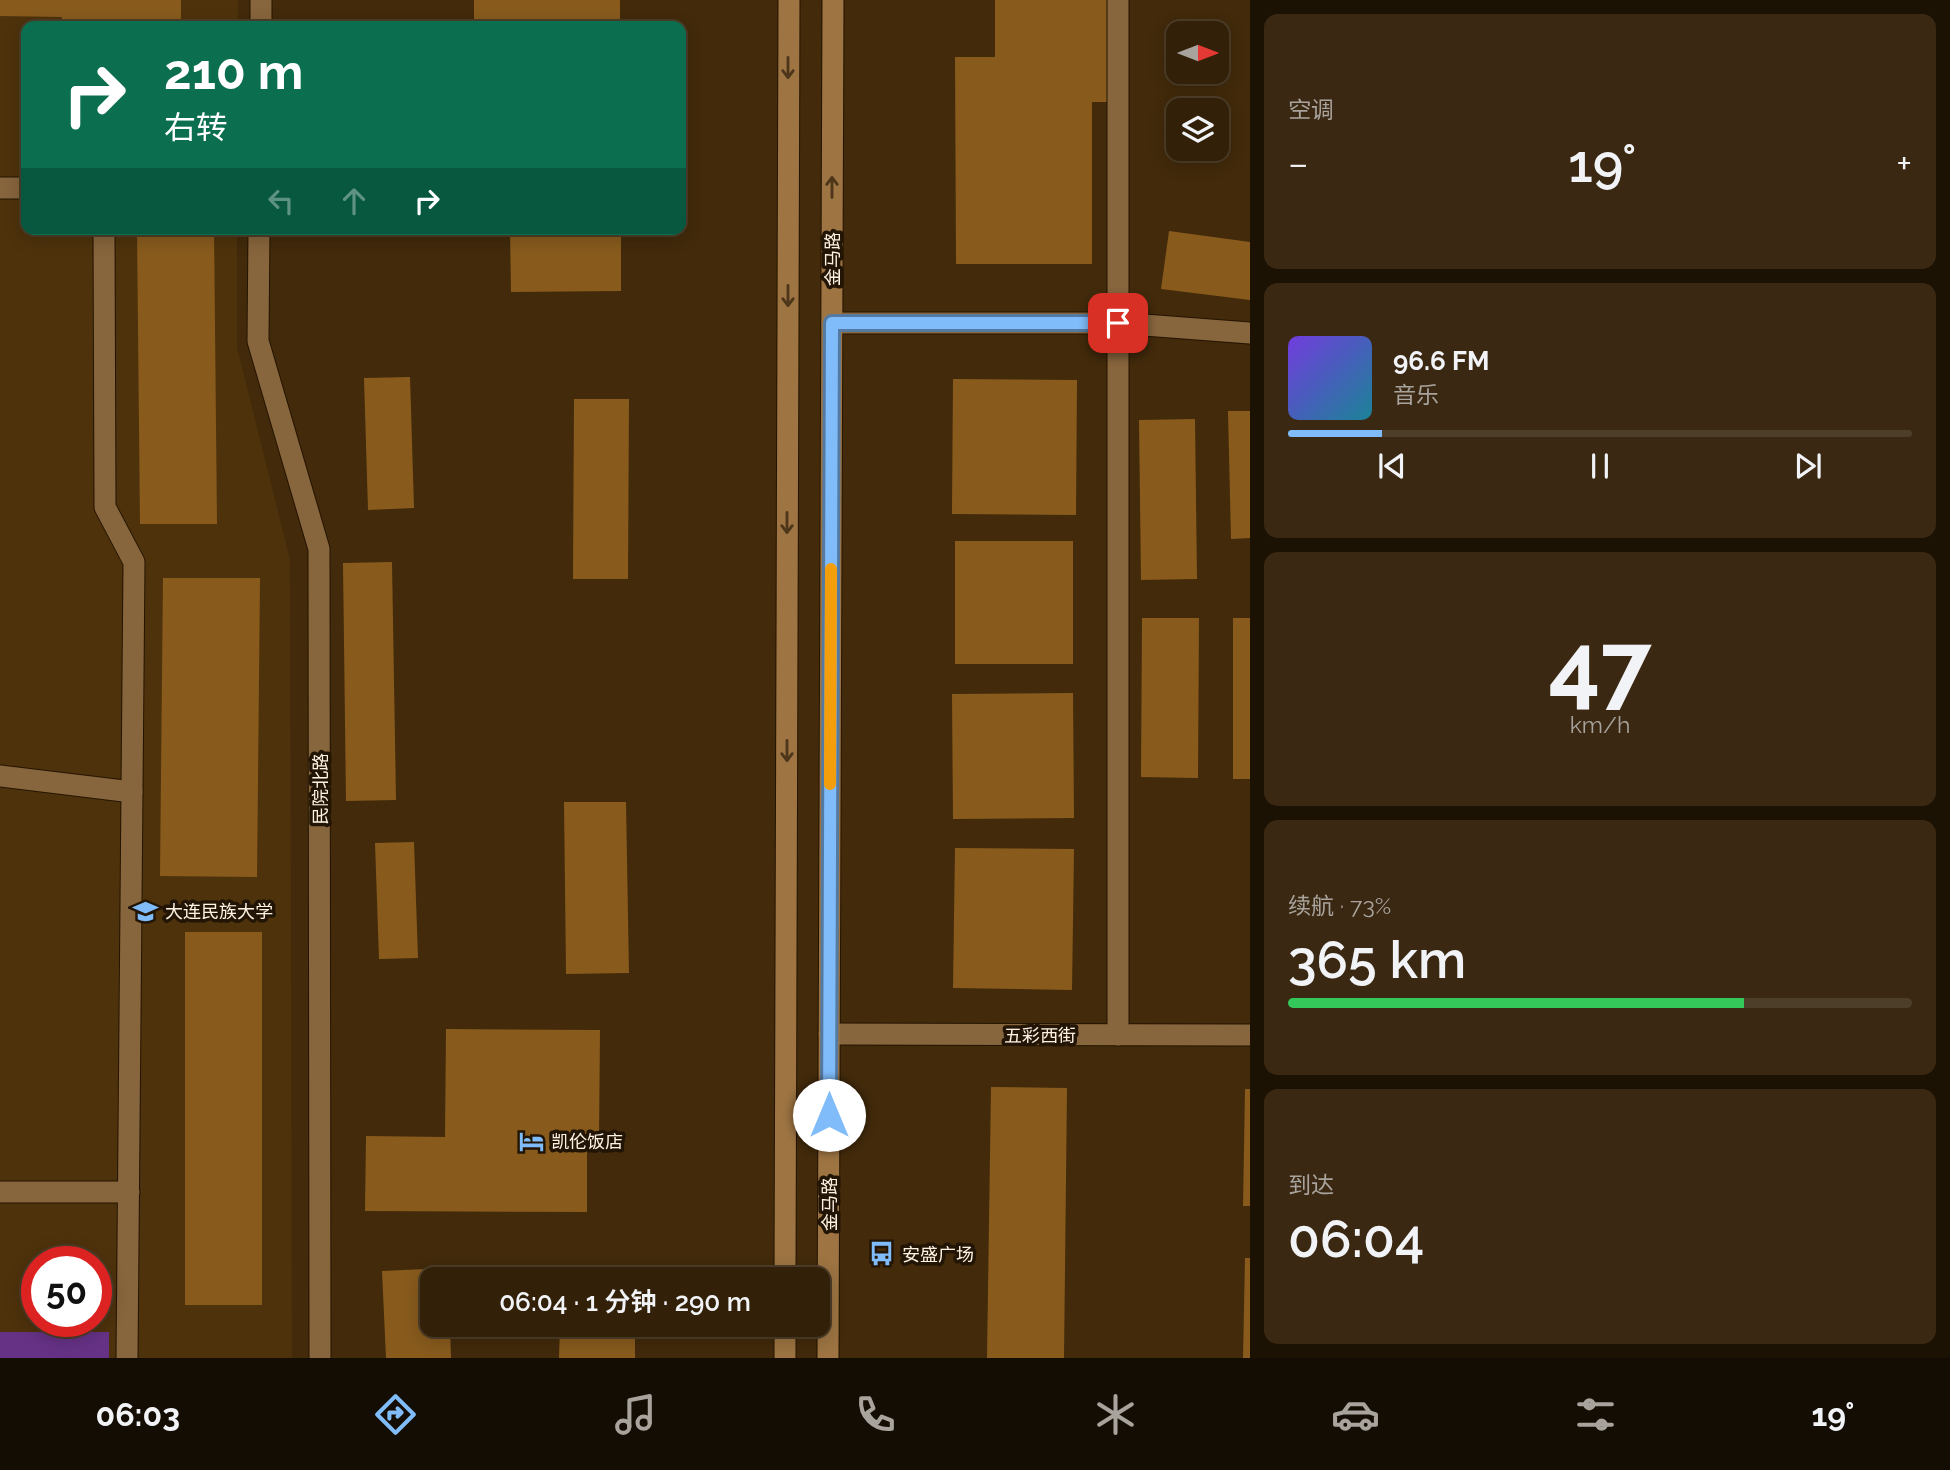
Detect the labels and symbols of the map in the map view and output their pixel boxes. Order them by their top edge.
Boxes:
north arrow [1166,21,1228,84]
one-way arrow [781,56,795,79]
one-way arrow [825,176,839,199]
street label: 金马路 [822,232,843,286]
one-way arrow [781,284,795,307]
pin [1088,293,1148,353]
one-way arrow [780,511,794,534]
one-way arrow [780,739,794,762]
street label: 民院北路 [310,753,331,825]
school or university icon: 大连民族大学 [131,897,159,925]
place label: 大连民族大学 [165,901,273,922]
street label: 五彩西街 [1004,1025,1076,1046]
position arrow [792,1078,866,1152]
hotel icon: 凯伦饭店 [517,1127,545,1155]
place label: 凯伦饭店 [551,1131,623,1152]
street label: 金马路 [819,1177,840,1231]
bus stop icon: 安盛广场 [868,1240,896,1268]
place label: 安盛广场 [902,1244,974,1265]
speed limit sign: 50 [21,1246,112,1337]

